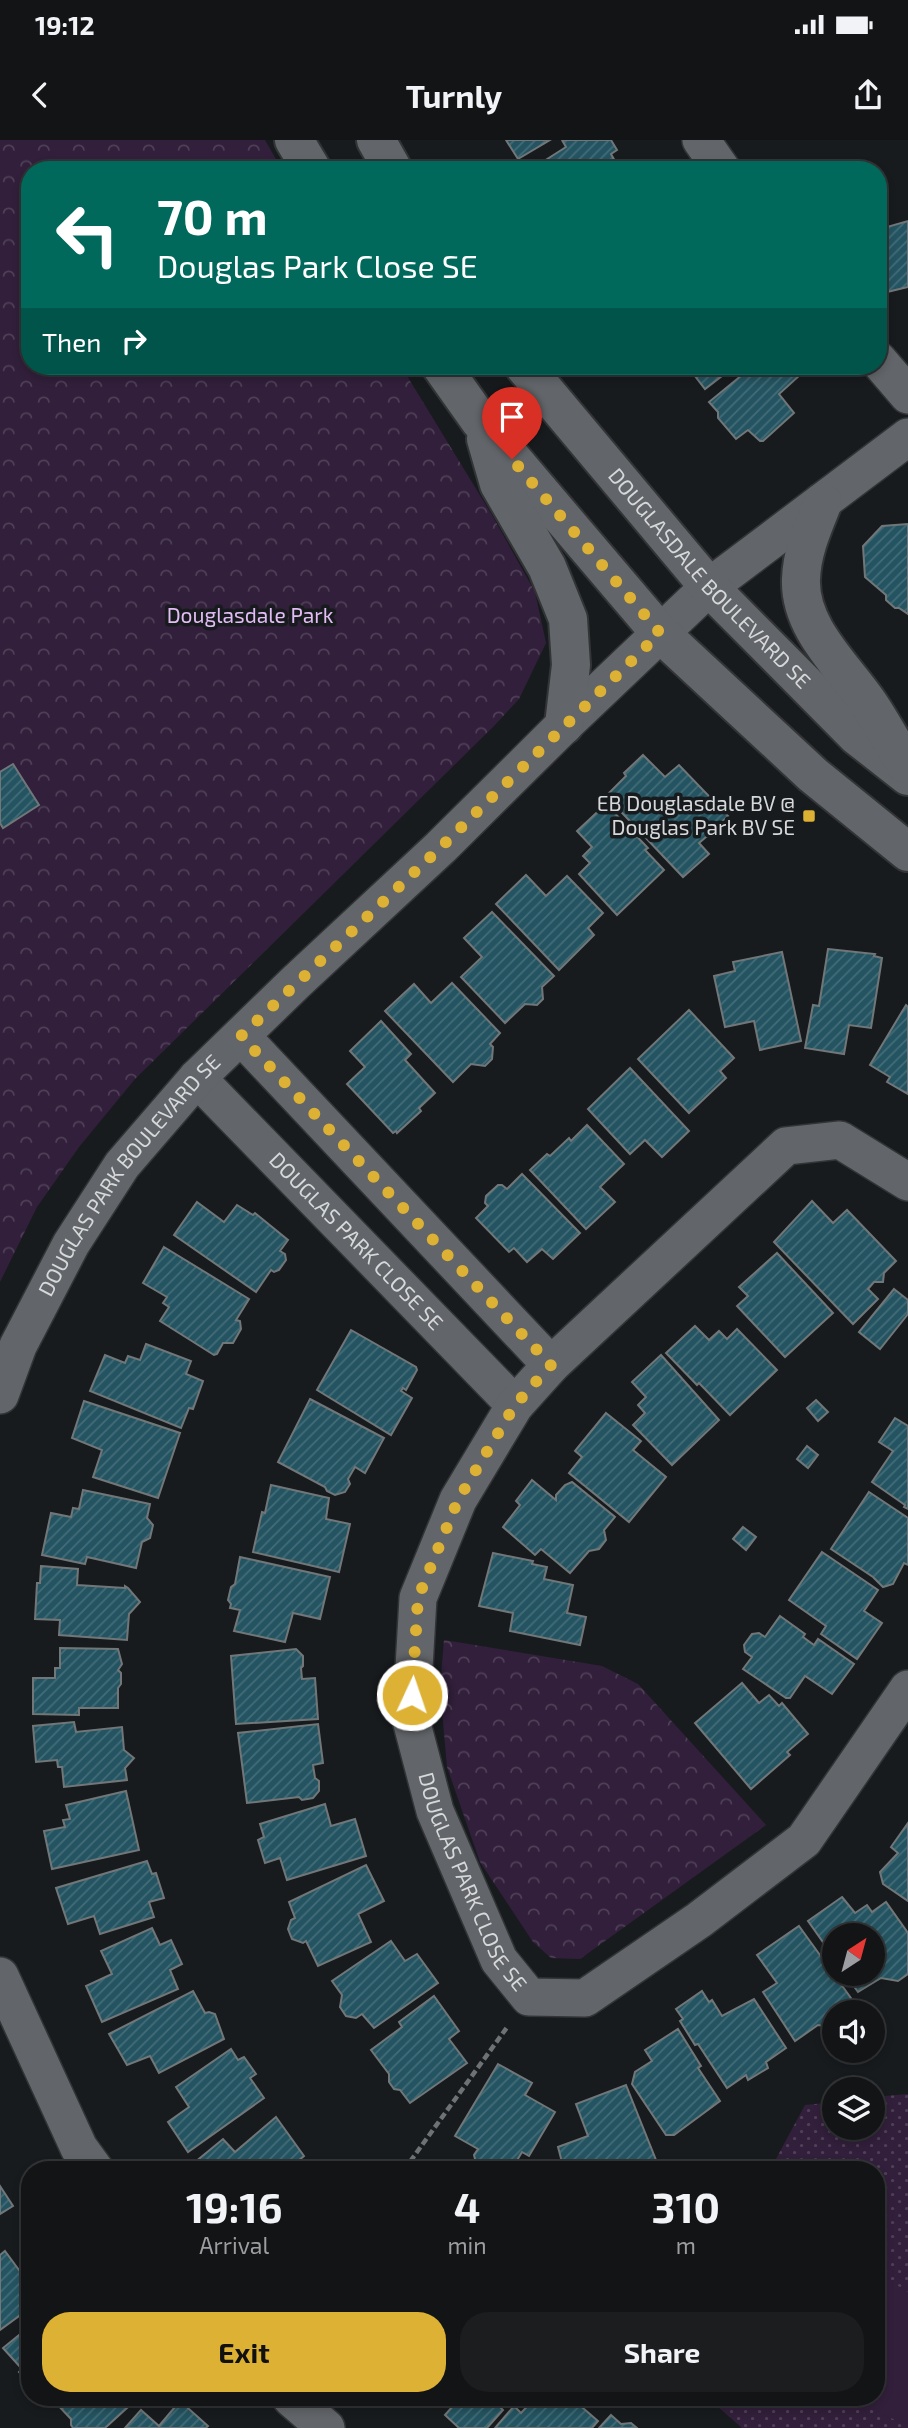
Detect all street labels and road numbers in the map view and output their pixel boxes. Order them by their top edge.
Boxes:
street label: DOUGLASDALE BOULEVARD SE [604,462,816,693]
street label: DOUGLAS PARK BOULEVARD SE [32,1048,225,1300]
street label: DOUGLAS PARK CLOSE SE [265,1146,449,1335]
street label: DOUGLAS PARK CLOSE SE [414,1769,533,1995]

